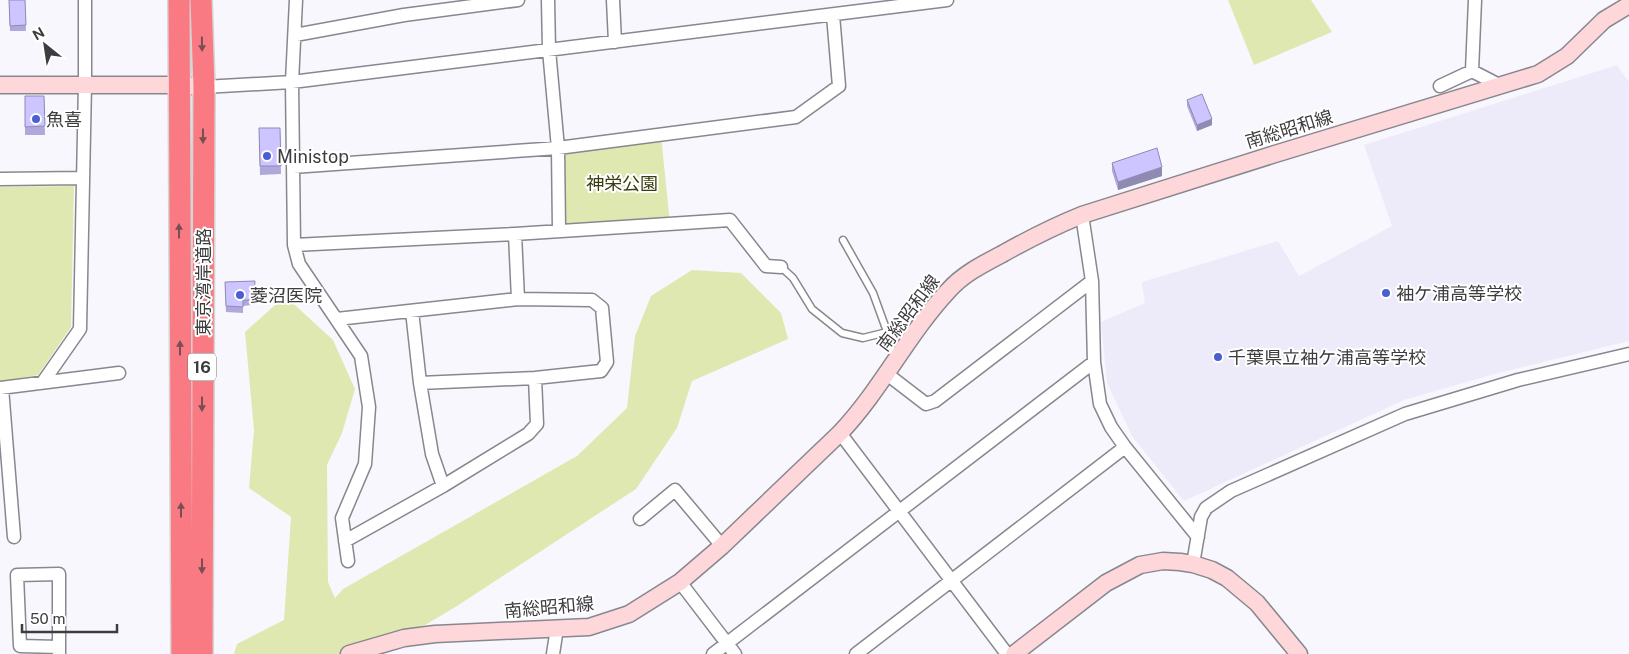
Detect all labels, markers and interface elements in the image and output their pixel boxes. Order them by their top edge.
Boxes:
north arrow [20,20,70,70]
text: N [30,24,47,43]
one-way arrow [199,36,207,52]
street label: 南総昭和線 [1243,106,1335,152]
place label: 魚喜 [46,109,82,130]
marker: 魚喜 [30,113,42,125]
one-way arrow [199,128,207,144]
place label: Ministop [277,146,349,167]
marker: Ministop [261,150,273,162]
park label: 神栄公園 [586,173,658,194]
one-way arrow [175,223,183,239]
street label: 東京湾岸道路 [193,228,214,336]
street label: 南総昭和線 [873,271,943,355]
place label: 袖ケ浦高等学校 [1396,283,1522,304]
place label: 菱沼医院 [250,285,322,306]
marker: 袖ケ浦高等学校 [1380,287,1392,299]
marker: 菱沼医院 [234,289,246,301]
one-way arrow [176,340,184,356]
place label: 千葉県立袖ケ浦高等学校 [1228,347,1426,368]
marker: 千葉県立袖ケ浦高等学校 [1212,351,1224,363]
road number: 16 [188,354,216,381]
one-way arrow [198,396,206,412]
one-way arrow [177,502,185,518]
one-way arrow [198,558,206,574]
street label: 南総昭和線 [503,593,595,621]
scale bar [22,602,118,634]
text: 50 m [30,610,65,627]

